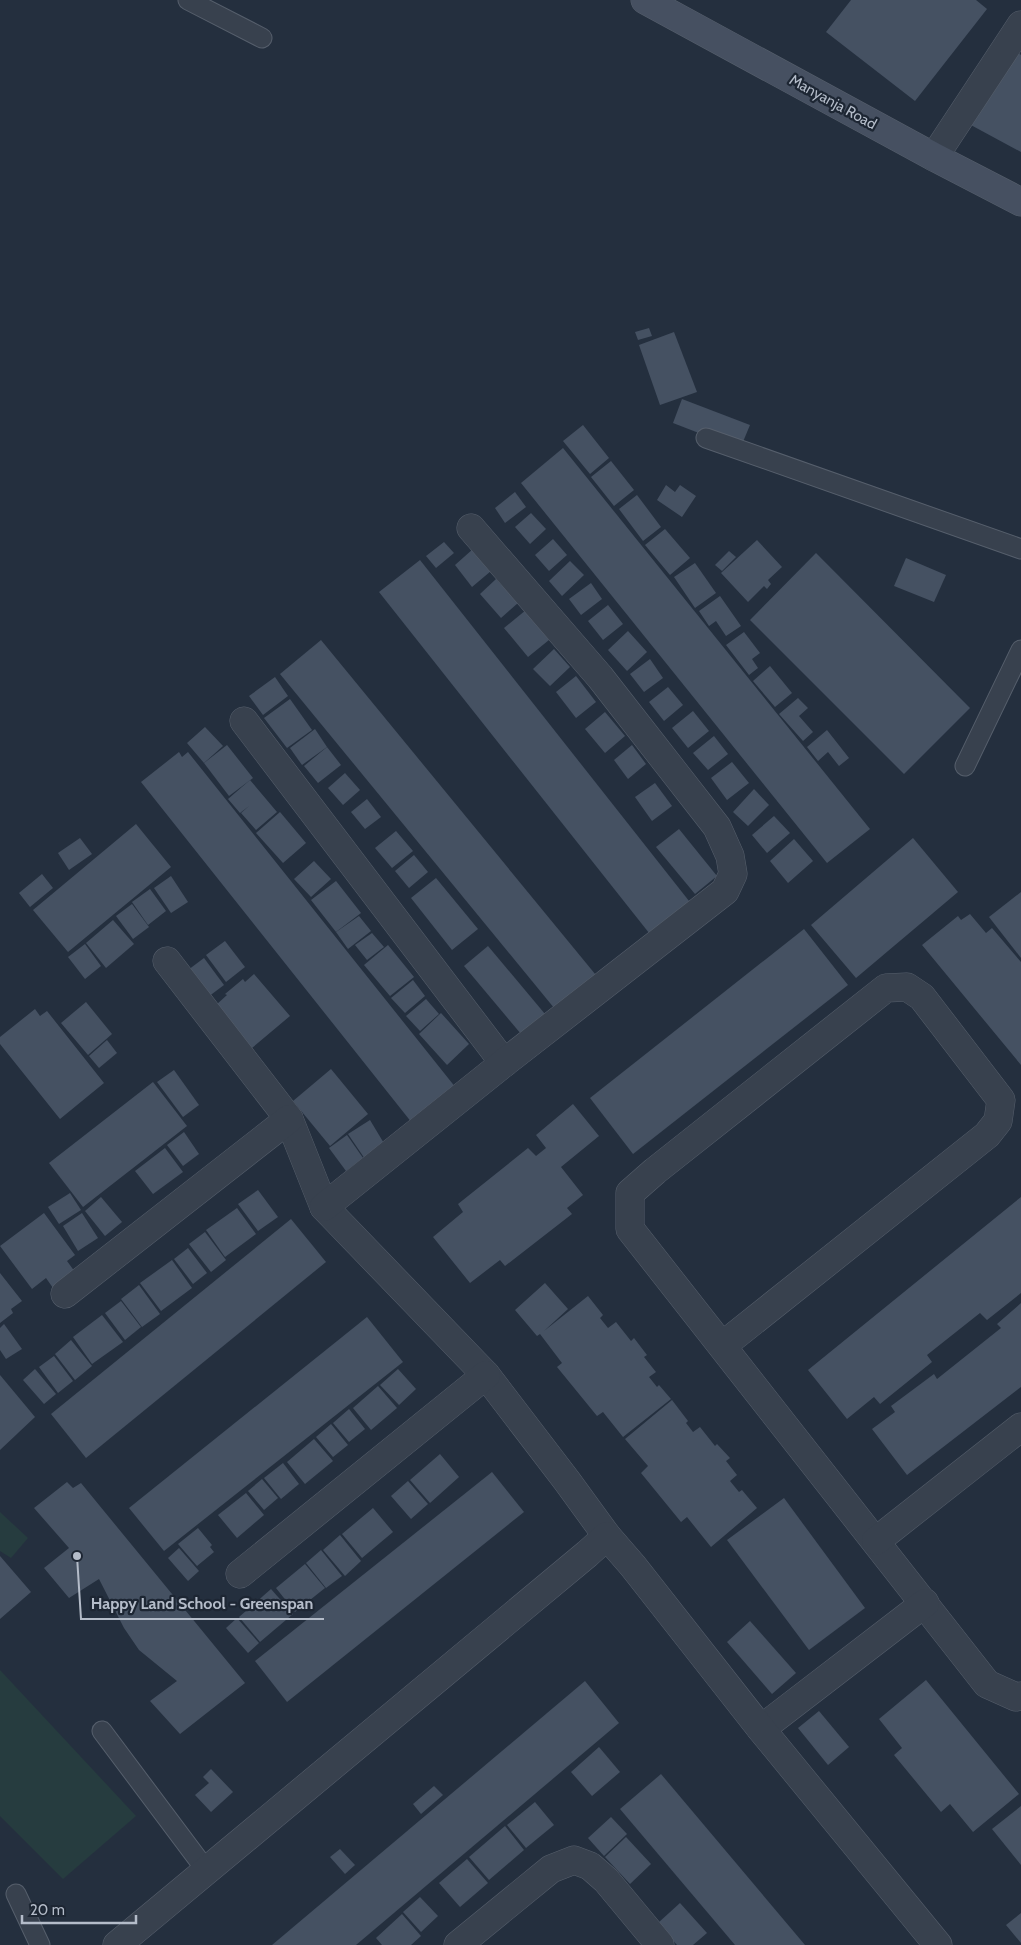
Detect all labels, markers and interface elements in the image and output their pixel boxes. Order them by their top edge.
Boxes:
street label: Manyanja Road [786,71,880,133]
callout: Happy Land School - Greenspan [81,1588,324,1619]
text: Happy Land School - Greenspan [91,1594,313,1613]
scale bar [22,1892,136,1924]
text: 20 m [30,1901,65,1919]

